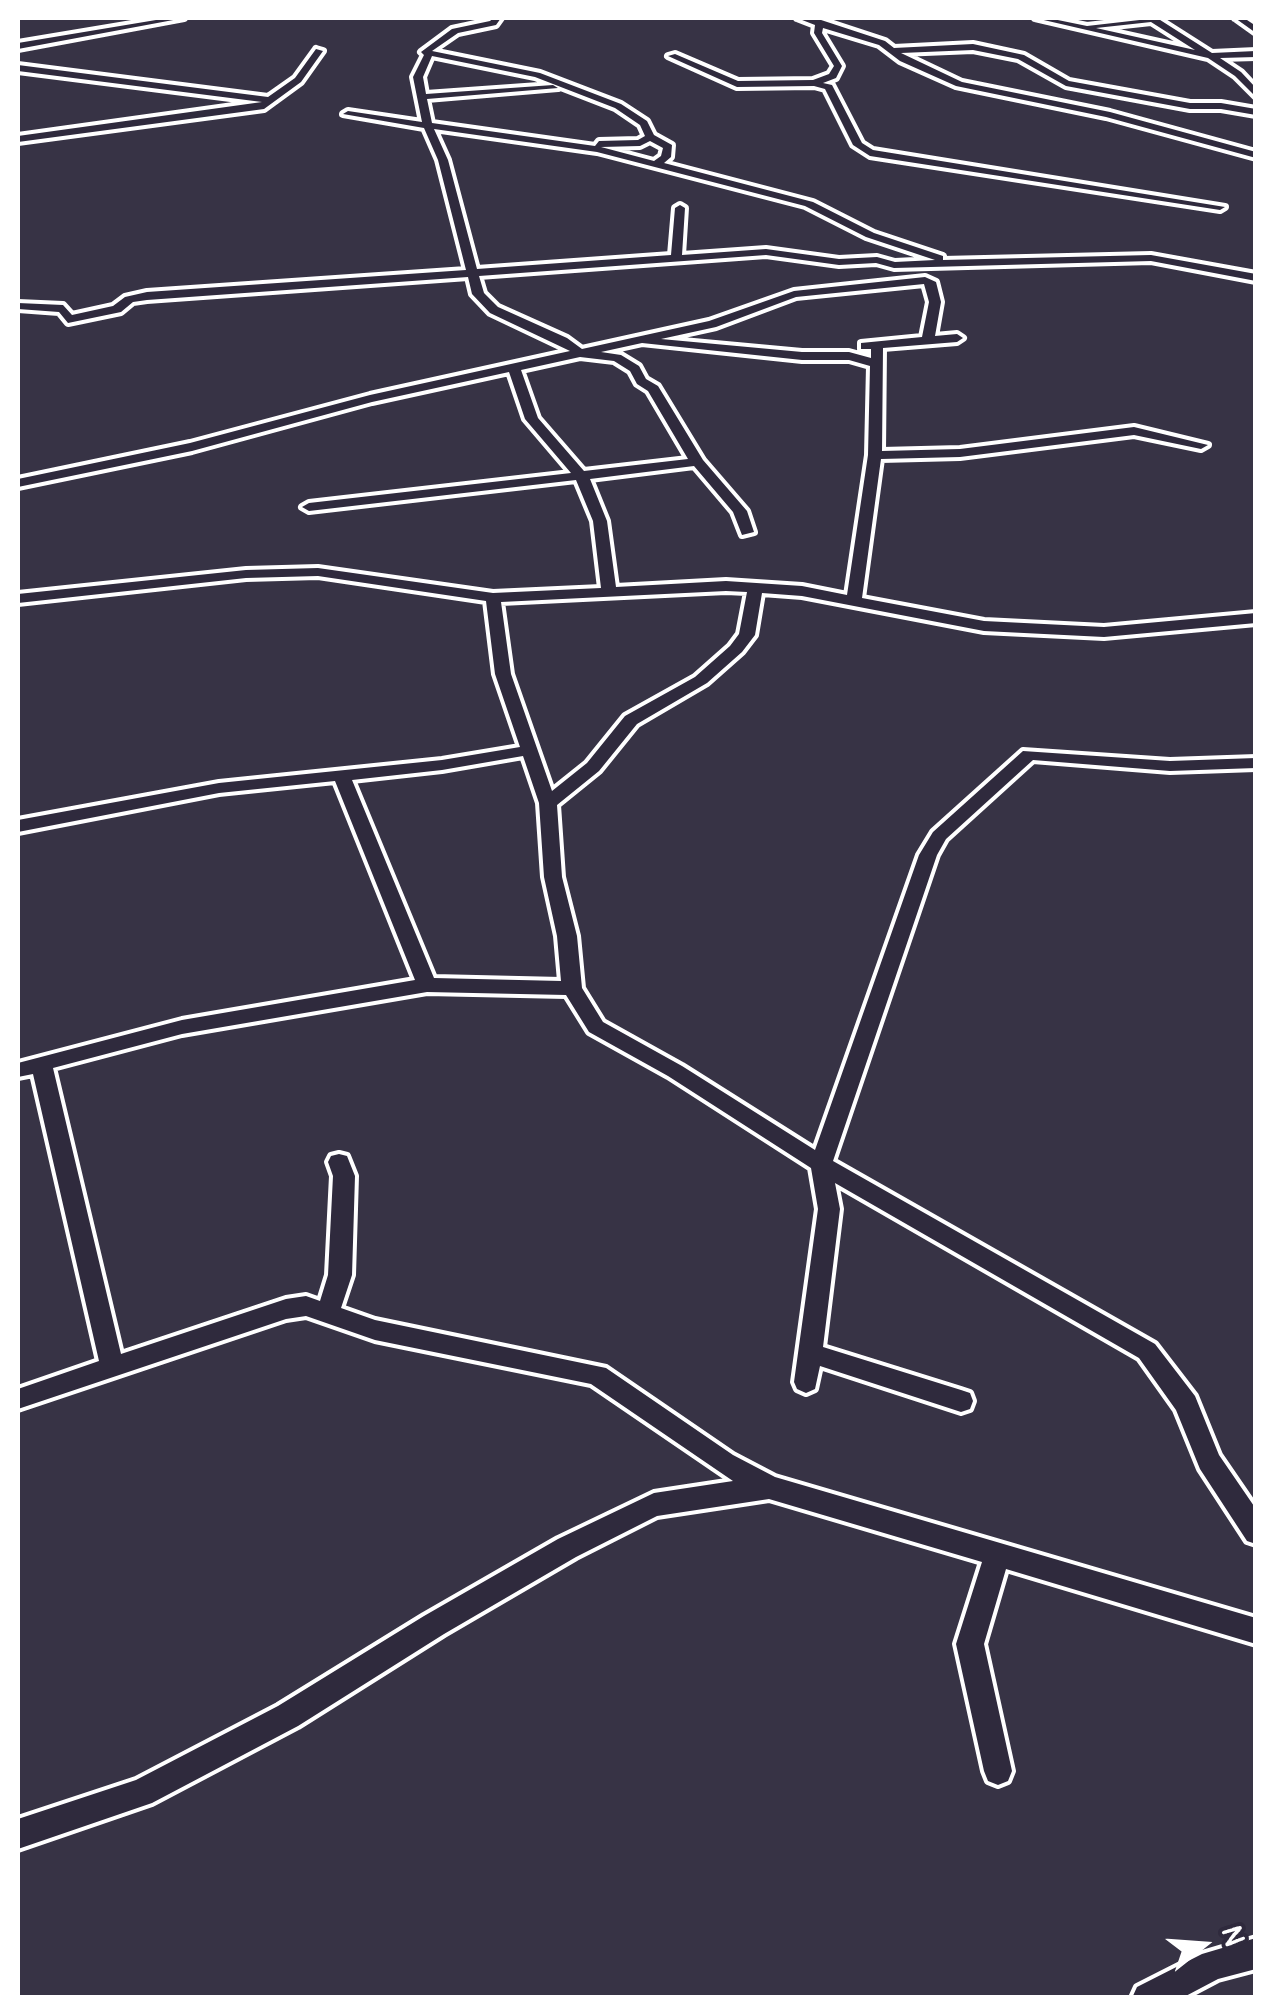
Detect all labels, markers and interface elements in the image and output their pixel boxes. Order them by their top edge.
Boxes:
north arrow [1153,1895,1253,1995]
text: N [1213,1922,1252,1950]

